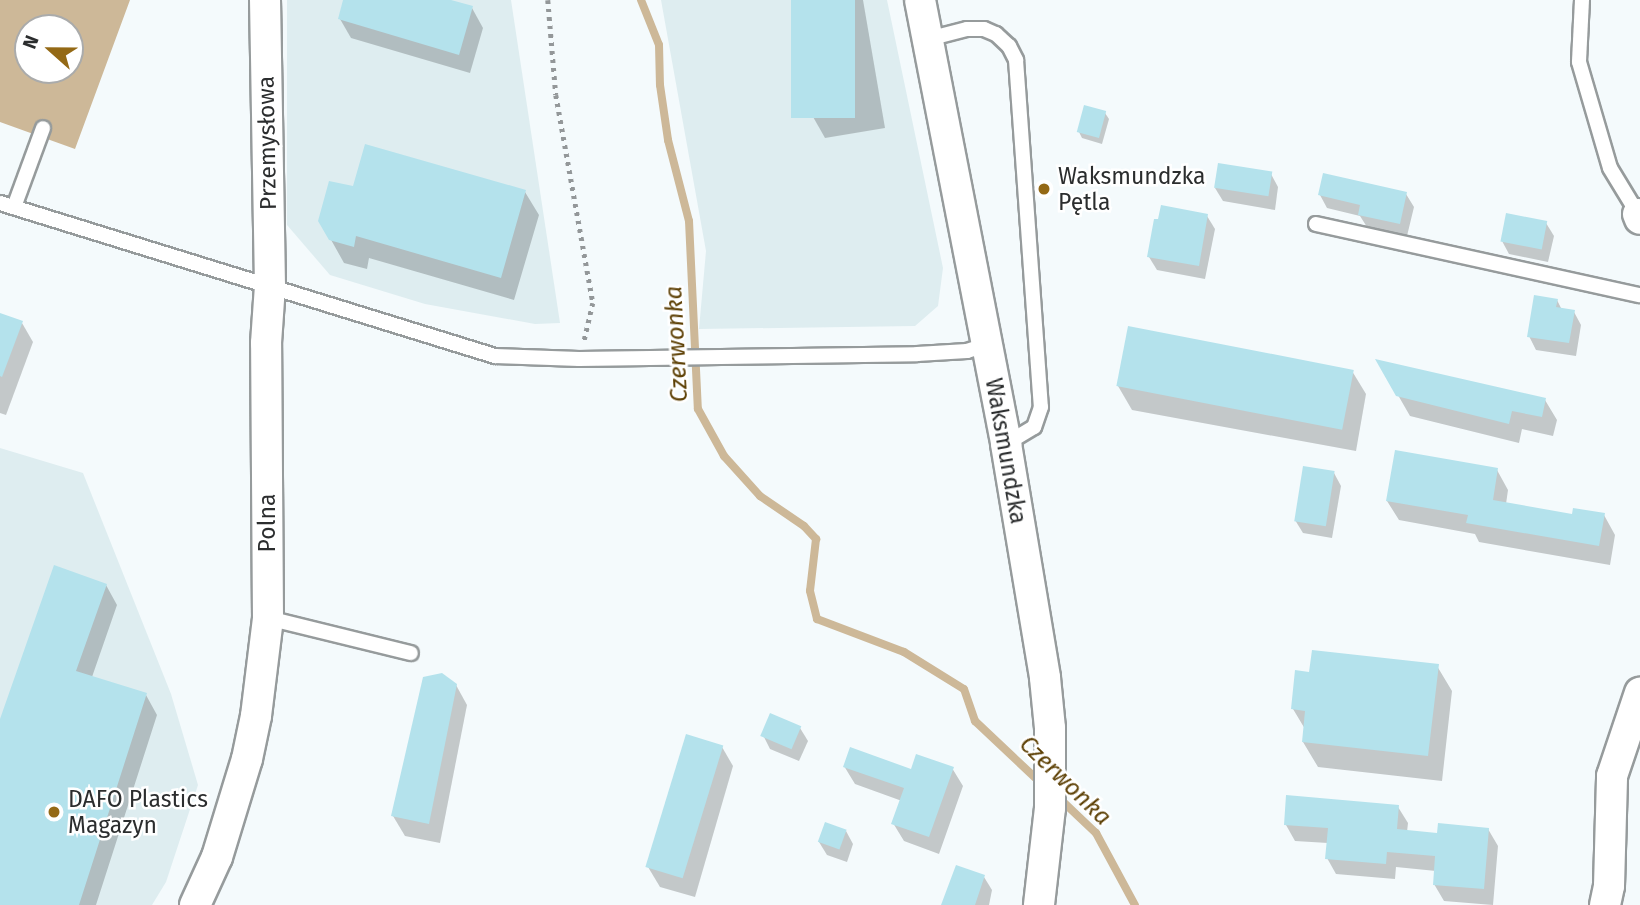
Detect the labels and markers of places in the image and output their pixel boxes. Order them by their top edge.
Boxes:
place label: Waksmundzka Pętla [1058,162,1206,216]
marker: Waksmundzka Pętla [1036,181,1052,197]
place label: DAFO Plastics Magazyn [68,785,208,839]
marker: DAFO Plastics Magazyn [46,804,62,820]

